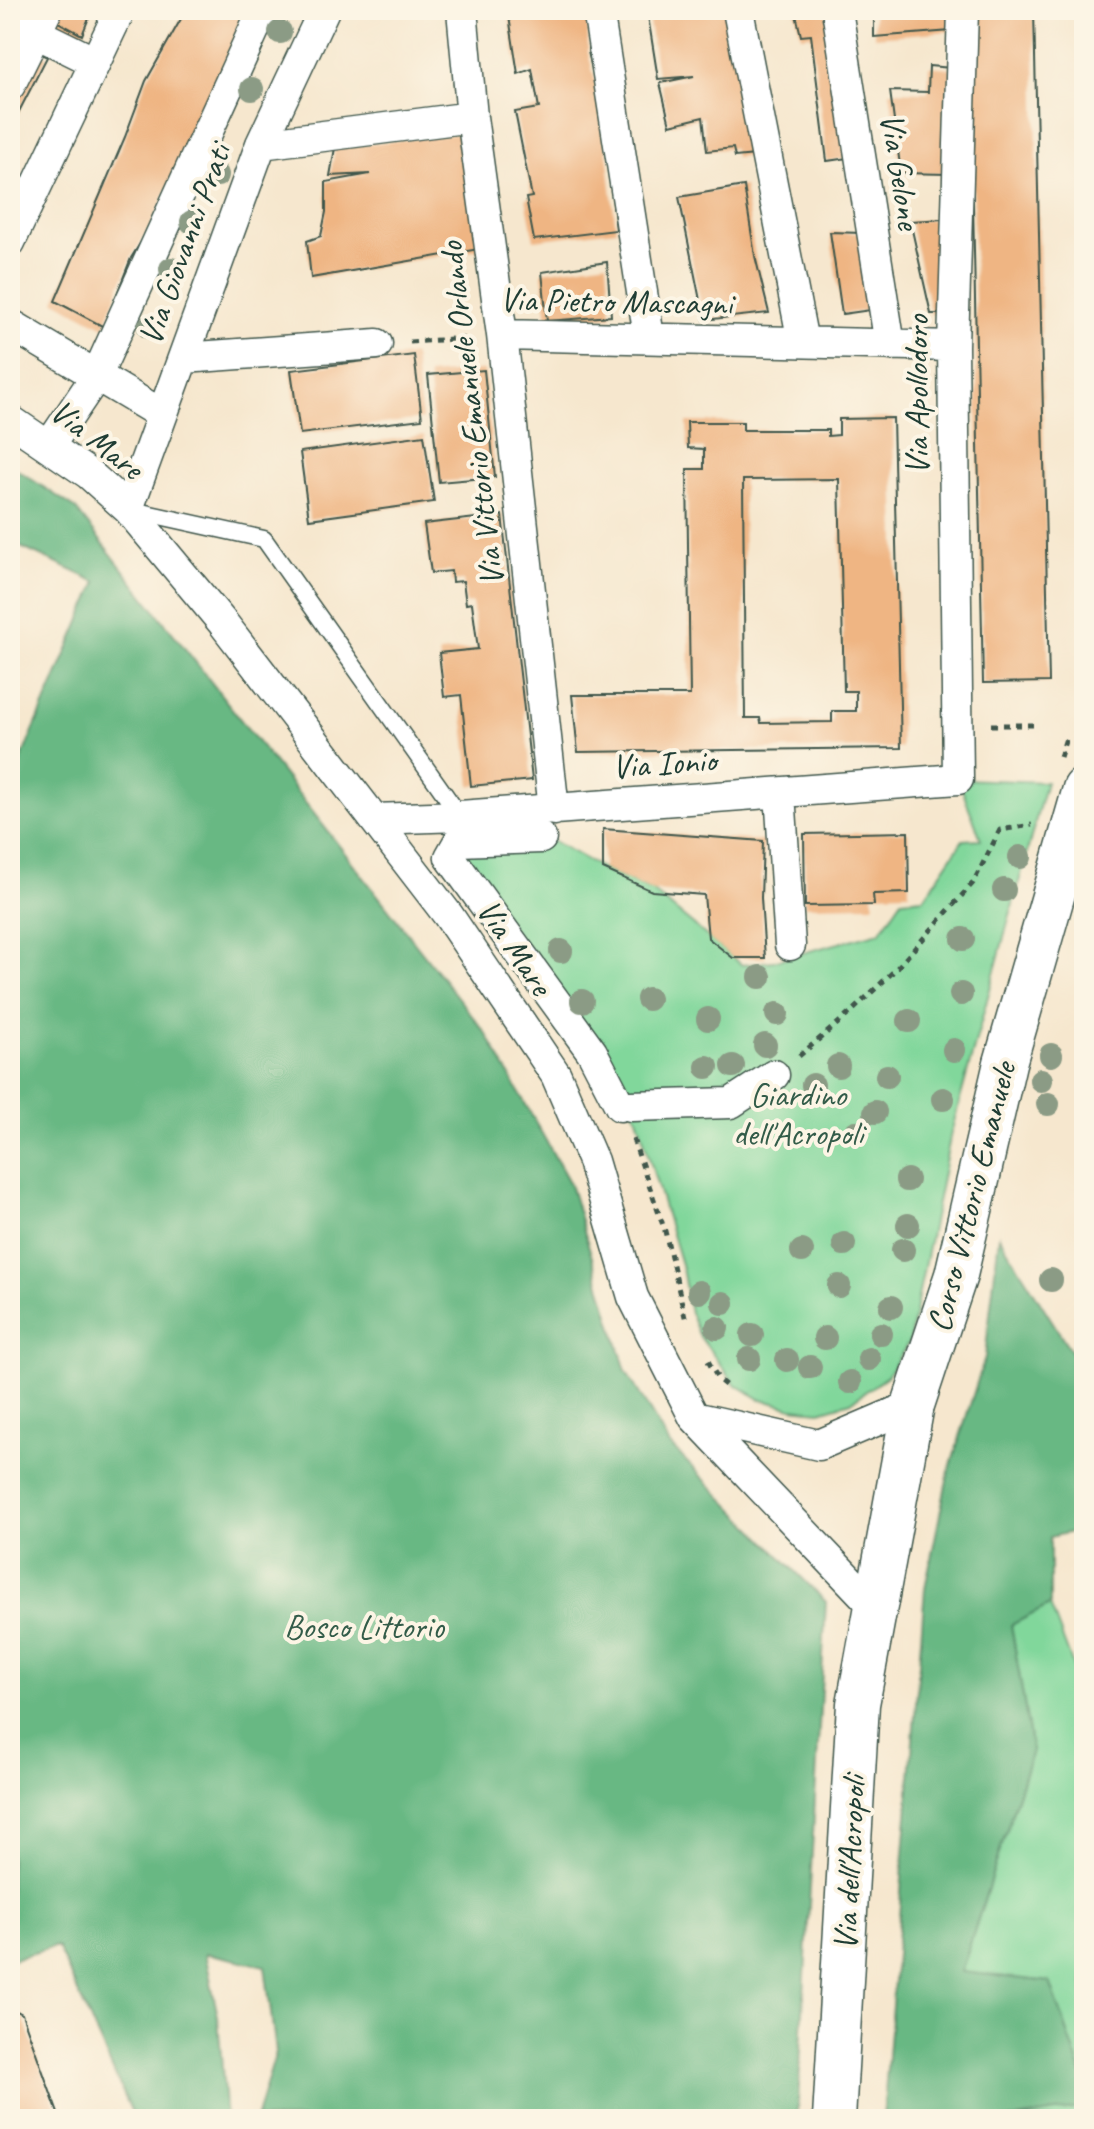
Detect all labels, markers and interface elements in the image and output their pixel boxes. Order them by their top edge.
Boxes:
street label: Via Gelone [871,110,932,234]
street label: Via Giovanni Prati [128,134,241,350]
street label: Via Vittorio Emanuele Orlando [428,238,513,588]
street label: Via Pietro Mascagni [499,277,736,325]
street label: Via Apollodoro [895,313,938,475]
street label: Via Mare [42,389,155,491]
street label: Via Ionio [611,738,721,788]
street label: Via Mare [467,891,564,1006]
street label: Corso Vittorio Emanuele [917,1055,1026,1336]
park label: Giardino dell'Acropoli [733,1073,868,1155]
park label: Bosco Littorio [284,1605,446,1648]
street label: Via dell'Acropoli [823,1770,875,1952]

